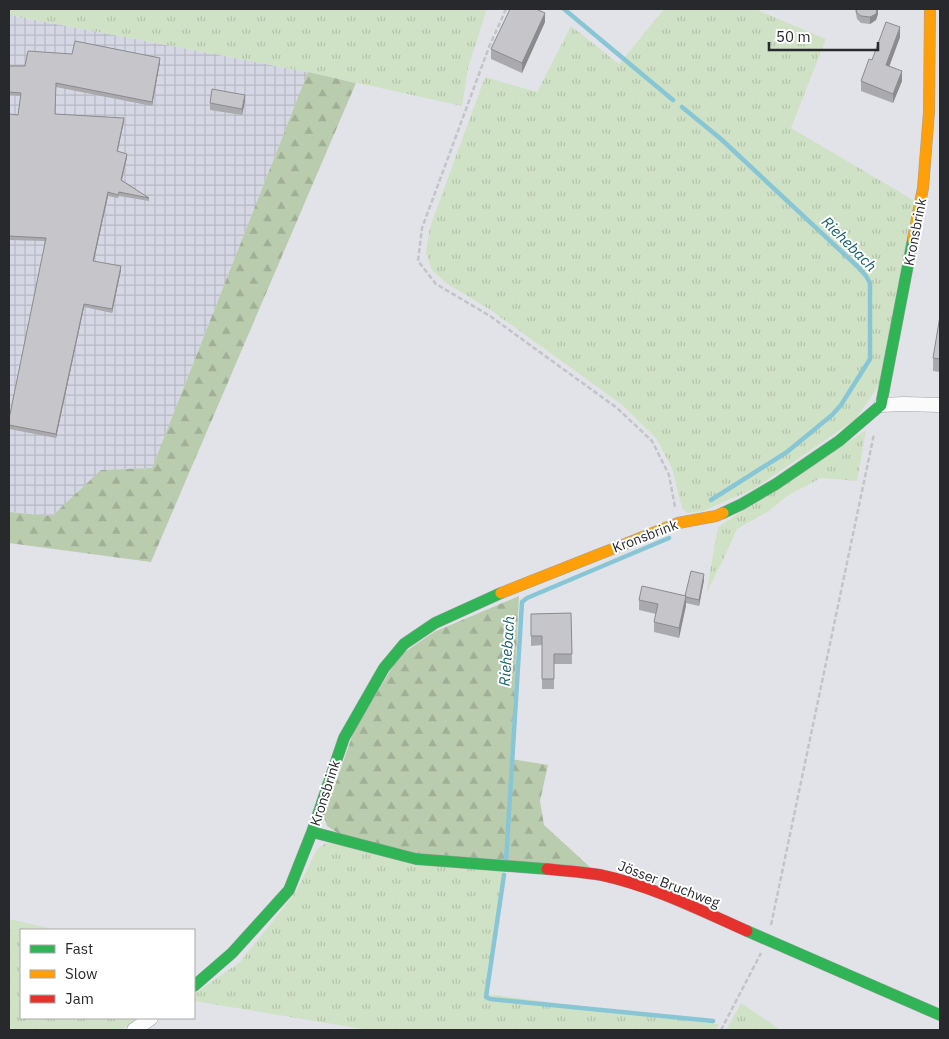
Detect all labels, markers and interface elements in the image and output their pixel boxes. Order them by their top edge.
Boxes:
scale bar [769,20,878,52]
text: 50 m [776,27,811,46]
street label: Kronsbrink [900,196,930,267]
water label: Riehebach [818,212,881,275]
street label: Kronsbrink [610,515,681,557]
water label: Riehebach [495,615,518,687]
street label: Kronsbrink [306,757,344,828]
street label: Jösser Bruchweg [616,856,723,912]
legend [20,929,195,1019]
text: Fast [65,939,93,958]
text: Slow [65,964,98,983]
text: Jam [65,989,94,1008]

